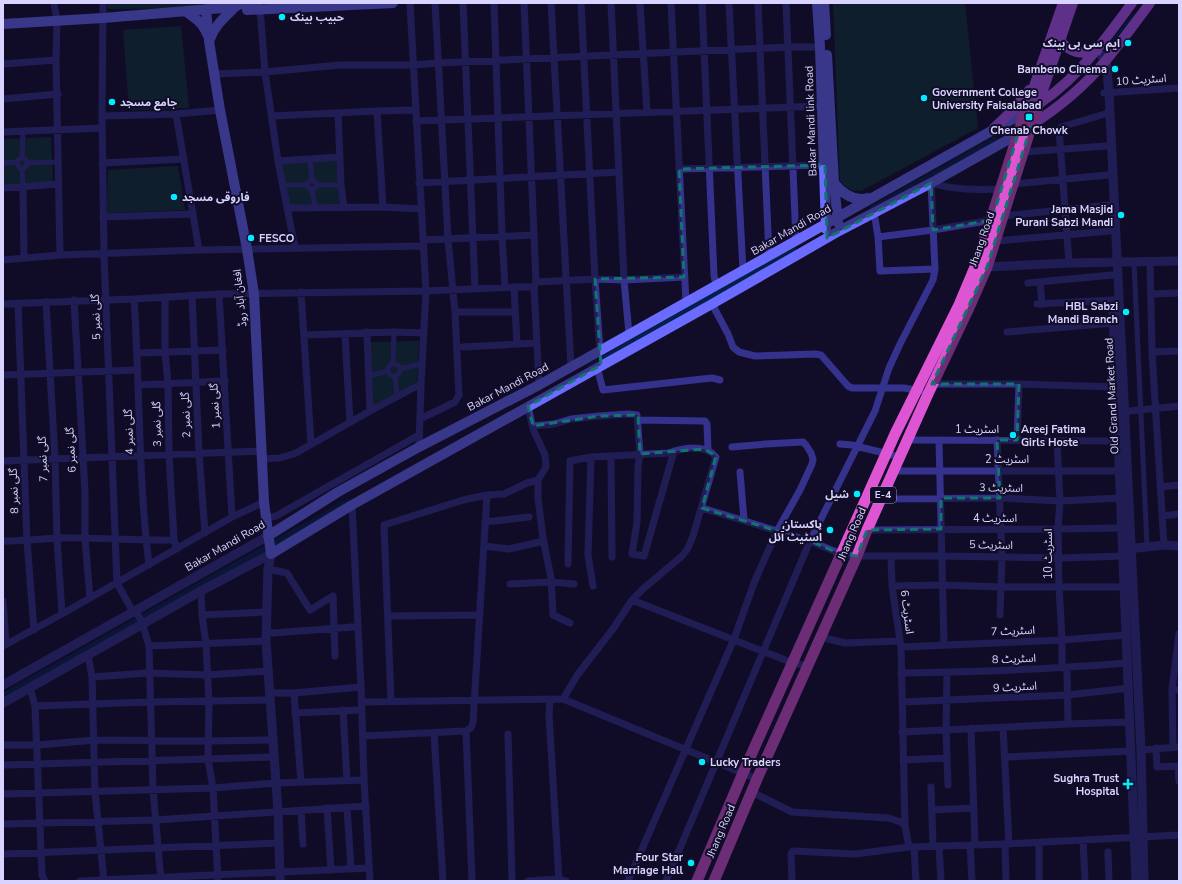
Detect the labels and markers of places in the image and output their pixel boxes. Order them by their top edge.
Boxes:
place label: حبیب بینک [290,10,344,25]
marker: حبیب بینک [277,12,287,22]
place label: ایم سی بی بینک [1043,36,1120,52]
marker: ایم سی بی بینک [1123,38,1133,48]
place label: Bambeno Cinema [1017,62,1107,77]
marker: Bambeno Cinema [1110,64,1120,74]
place label: Government College University Faisalabad [932,85,1041,113]
marker: Government College University Faisalabad [919,93,929,103]
place label: جامع مسجد [120,95,177,111]
marker: جامع مسجد [107,97,117,107]
marker: Chenab Chowk [1024,112,1034,122]
place label: Chenab Chowk [990,123,1069,138]
place label: فاروقی مسجد [182,190,250,205]
marker: فاروقی مسجد [169,192,179,202]
place label: Jama Masjid Purani Sabzi Mandi [1015,202,1113,230]
marker: Jama Masjid Purani Sabzi Mandi [1116,210,1126,220]
place label: FESCO [259,231,295,246]
marker: FESCO [246,233,256,243]
place label: HBL Sabzi Mandi Branch [1048,299,1118,327]
marker: HBL Sabzi Mandi Branch [1121,307,1131,317]
place label: Areej Fatima Girls Hoste [1021,422,1086,450]
marker: Areej Fatima Girls Hoste [1008,430,1018,440]
place label: شیل [825,487,849,502]
marker: شیل [852,489,862,499]
place label: پاکستان اسٹیٹ آئل [769,517,822,545]
marker: پاکستان اسٹیٹ آئل [825,525,835,535]
place label: Lucky Traders [710,755,781,770]
marker: Lucky Traders [697,757,707,767]
place label: Sughra Trust Hospital [1053,771,1120,799]
marker: Sughra Trust Hospital [1122,778,1134,790]
place label: Four Star Marriage Hall [613,850,684,878]
marker: Four Star Marriage Hall [686,858,696,868]

